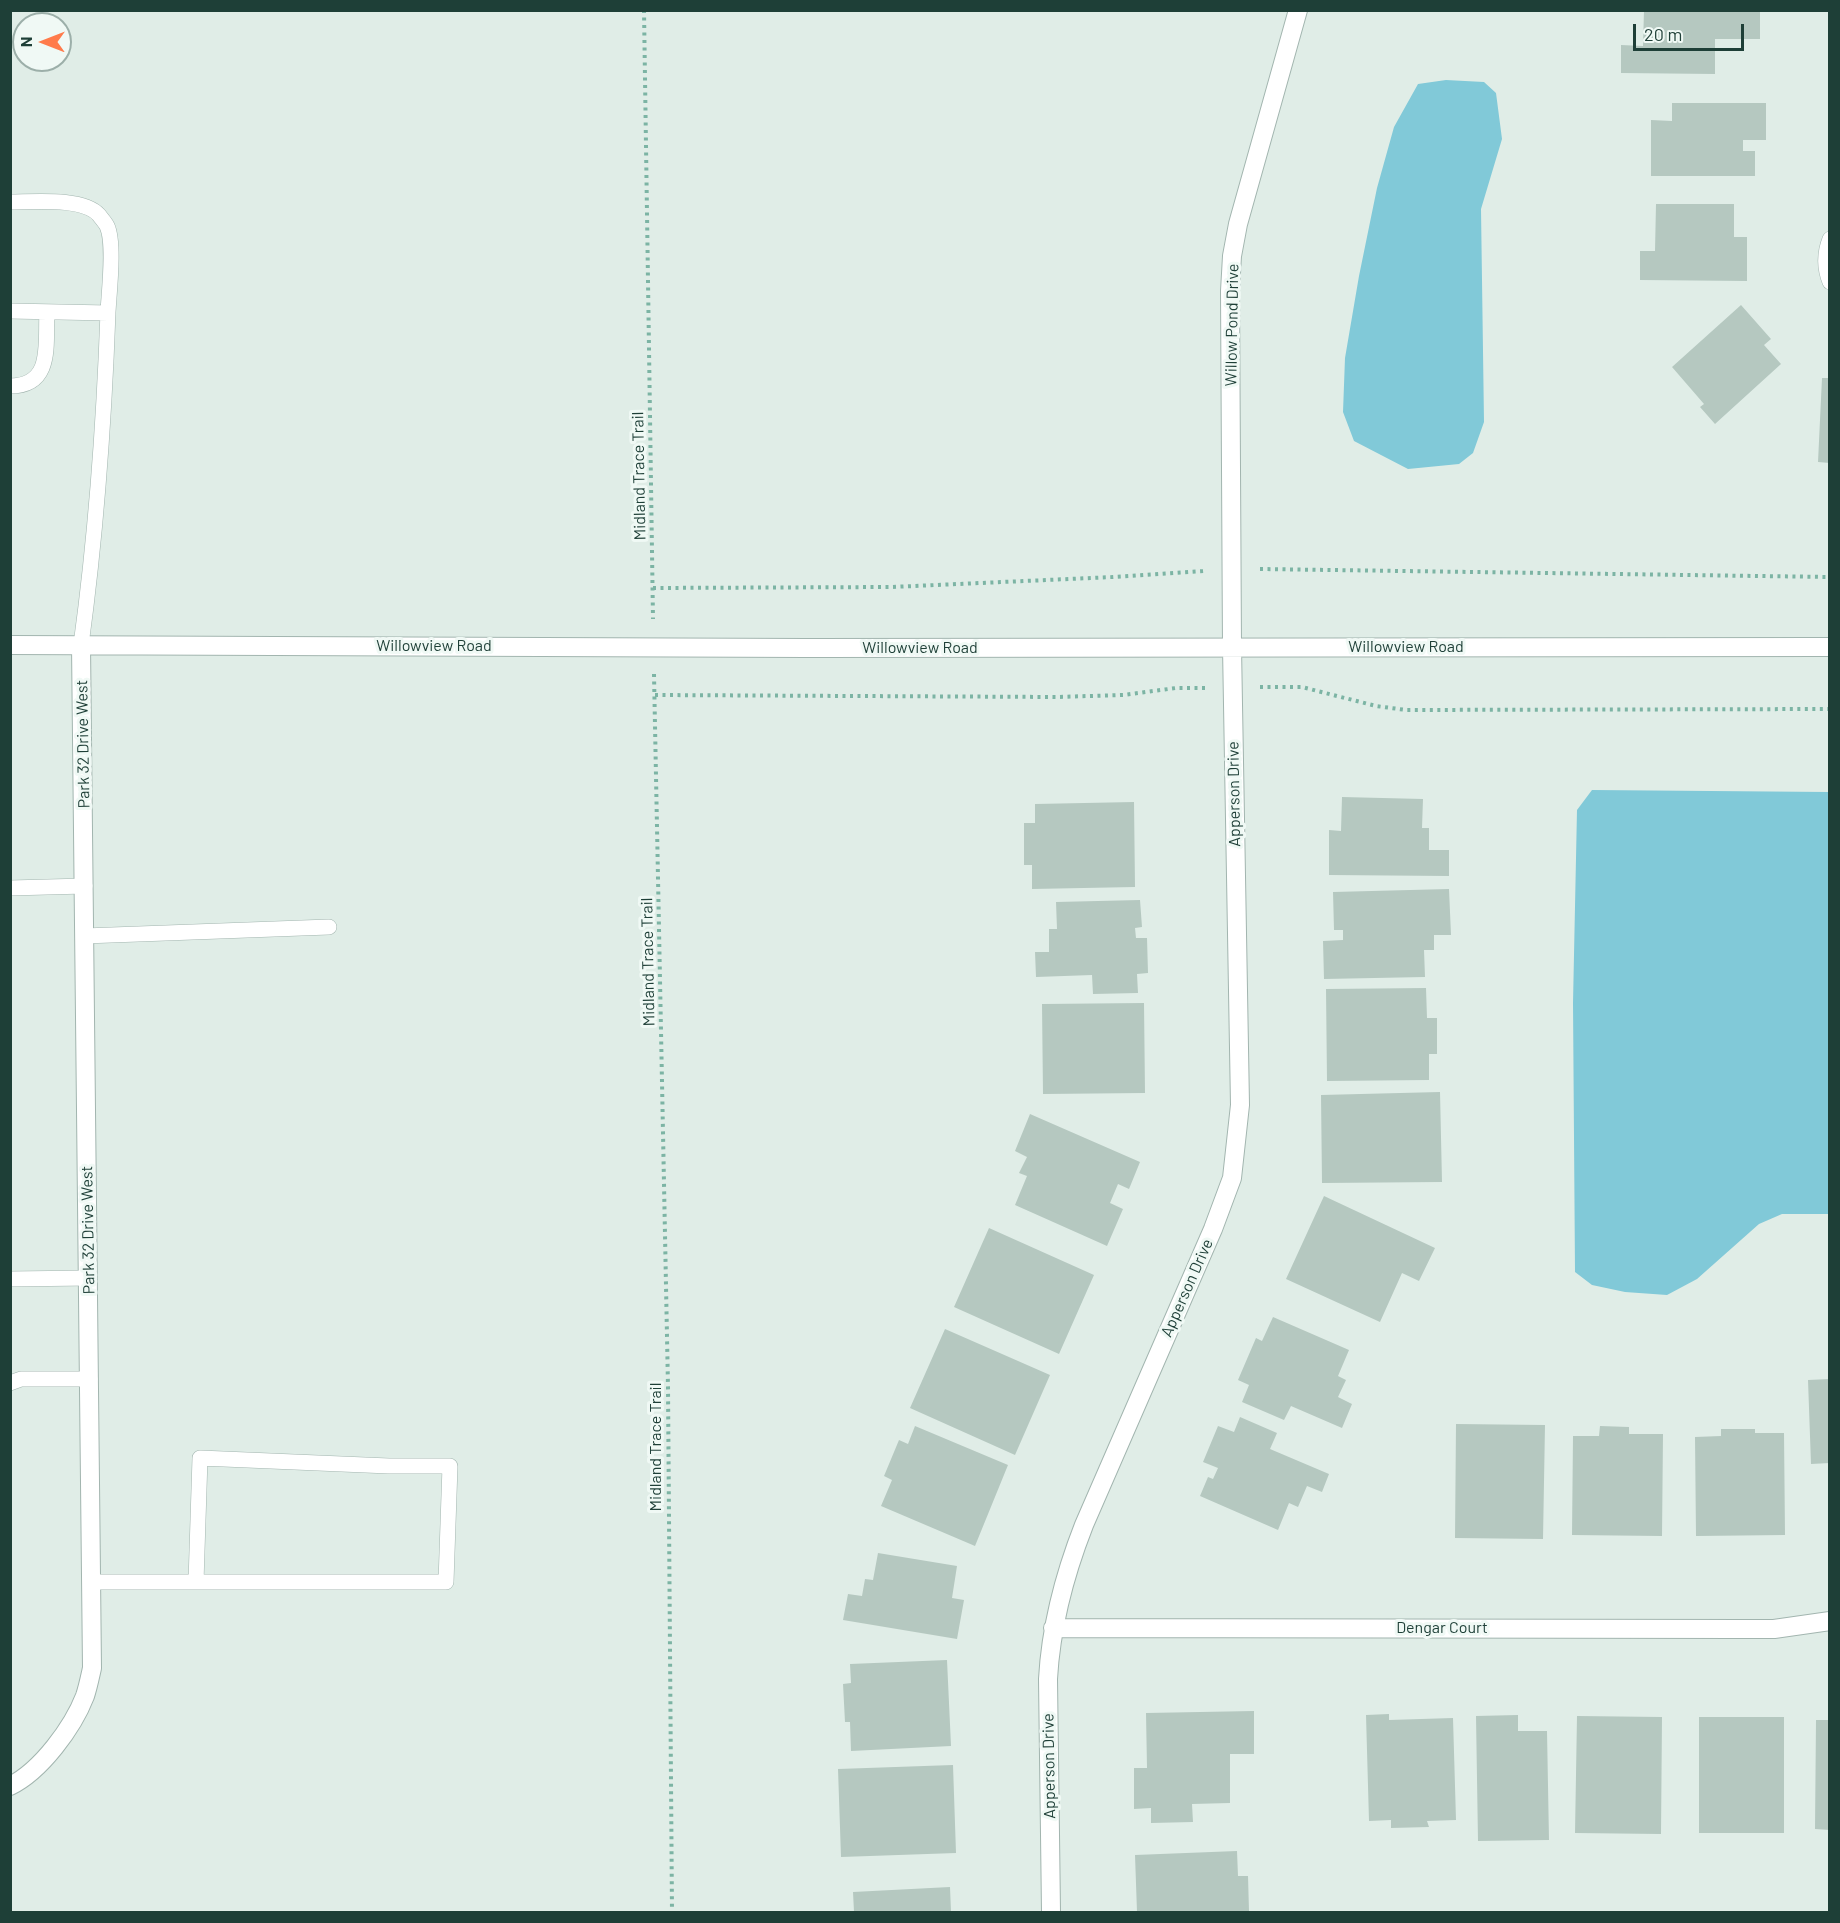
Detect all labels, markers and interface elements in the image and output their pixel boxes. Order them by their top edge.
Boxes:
north arrow [12,12,72,72]
scale bar [1636,12,1747,50]
text: 20 m [1644,23,1682,45]
text: N [16,37,35,47]
street label: Willow Pond Drive [1221,264,1243,386]
street label: Midland Trace Trail [628,411,650,541]
street label: Willowview Road [376,636,492,656]
street label: Willowview Road [1348,637,1464,657]
street label: Willowview Road [862,638,978,658]
street label: Park 32 Drive West [72,680,94,808]
street label: Apperson Drive [1223,741,1245,847]
street label: Midland Trace Trail [637,897,659,1027]
street label: Park 32 Drive West [77,1166,99,1294]
street label: Apperson Drive [1157,1236,1217,1340]
street label: Midland Trace Trail [646,1383,666,1511]
street label: Dengar Court [1396,1618,1488,1638]
street label: Apperson Drive [1038,1713,1060,1819]

